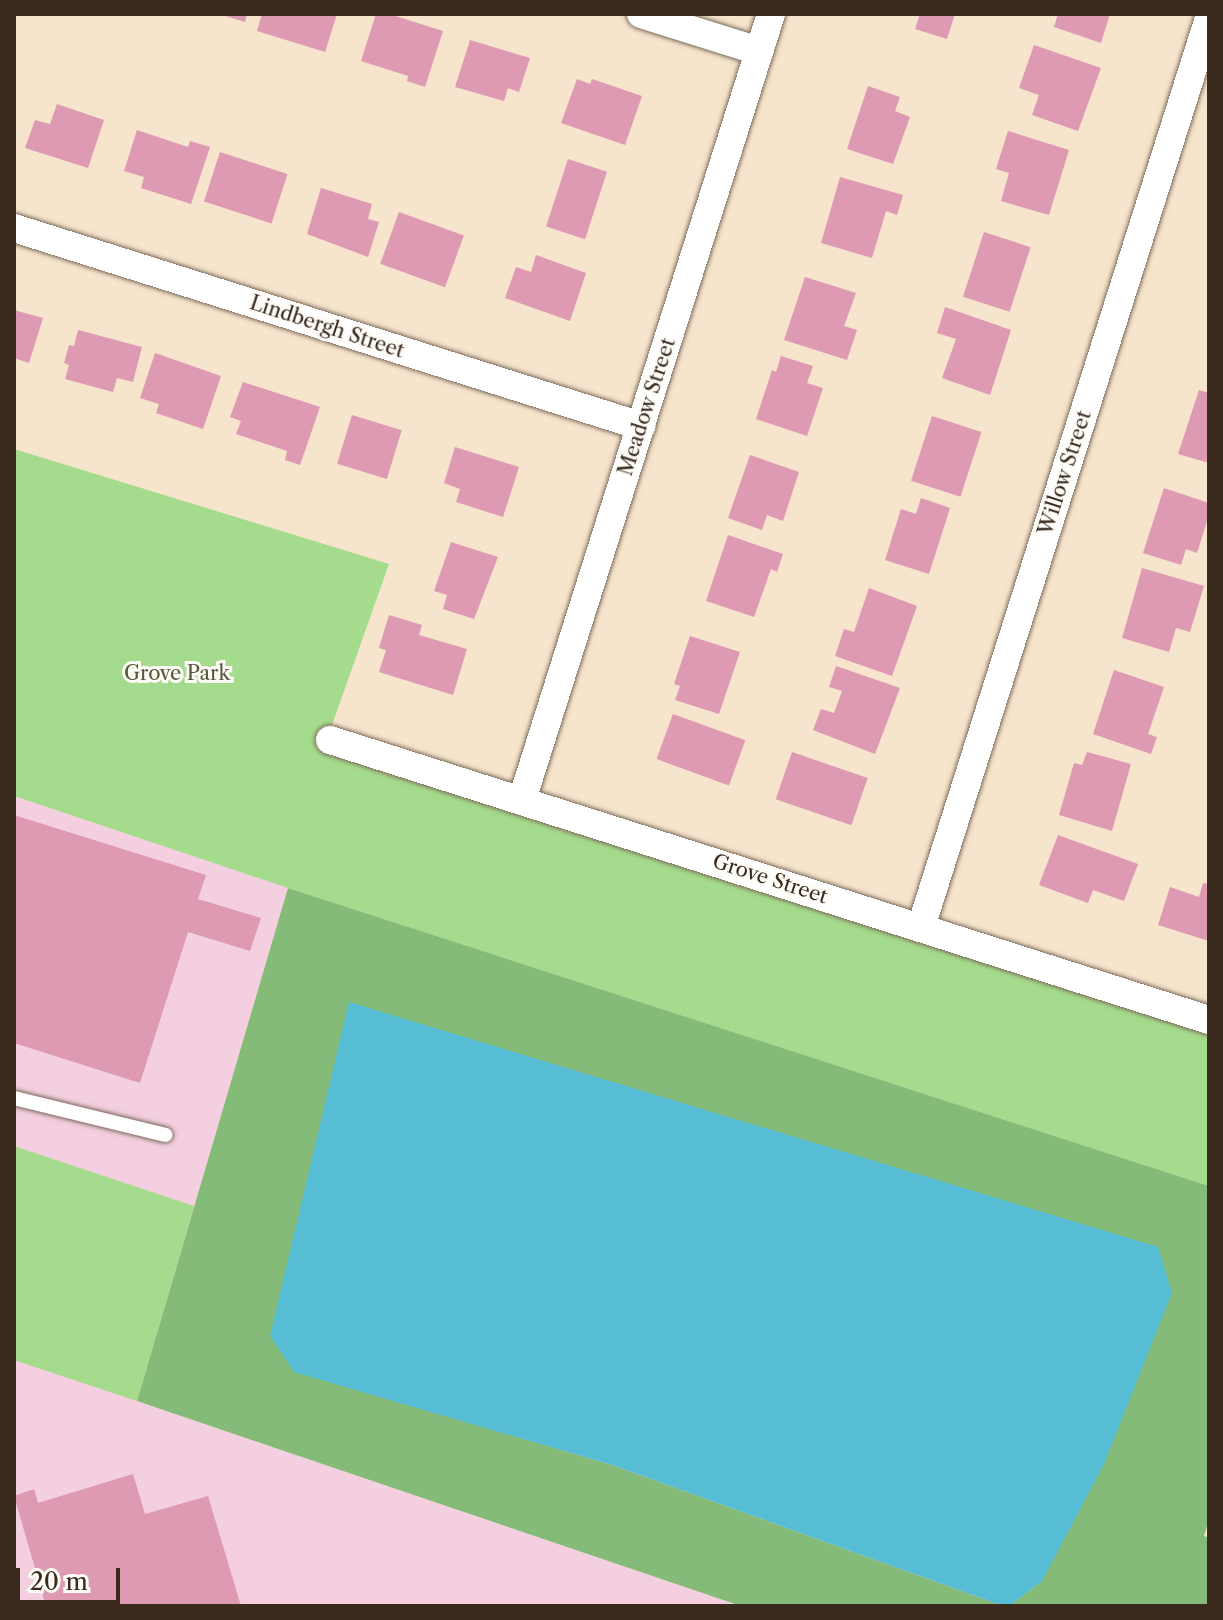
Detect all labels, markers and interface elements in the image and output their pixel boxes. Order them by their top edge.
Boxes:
street label: Lindbergh Street [247,291,407,363]
street label: Meadow Street [613,335,681,479]
street label: Willow Street [1033,407,1097,539]
park label: Grove Park [124,661,230,685]
street label: Grove Street [709,849,831,909]
scale bar [20,1552,124,1602]
text: 20 m [30,1567,88,1596]

